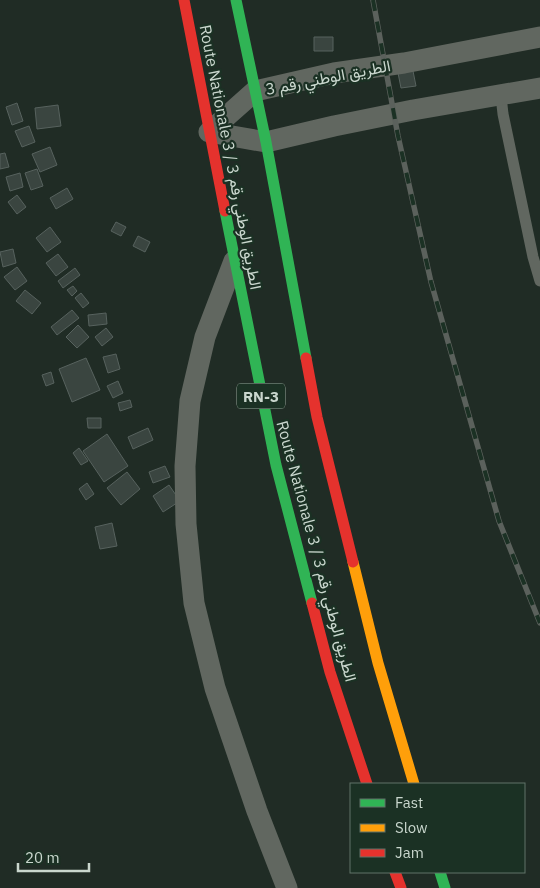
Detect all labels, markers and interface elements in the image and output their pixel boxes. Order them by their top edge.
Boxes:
street label: Route Nationale 3 / الطريق الوطني رقم 3 [192,23,267,292]
street label: الطريق الوطني رقم 3 [264,55,393,103]
road number: RN-3 [237,384,285,408]
street label: Route Nationale 3 / الطريق الوطني رقم 3 [269,418,362,685]
legend [350,783,525,873]
text: Fast [395,793,423,812]
text: Slow [395,818,428,837]
scale bar [18,840,89,872]
text: Jam [395,843,424,862]
text: 20 m [25,848,60,867]

